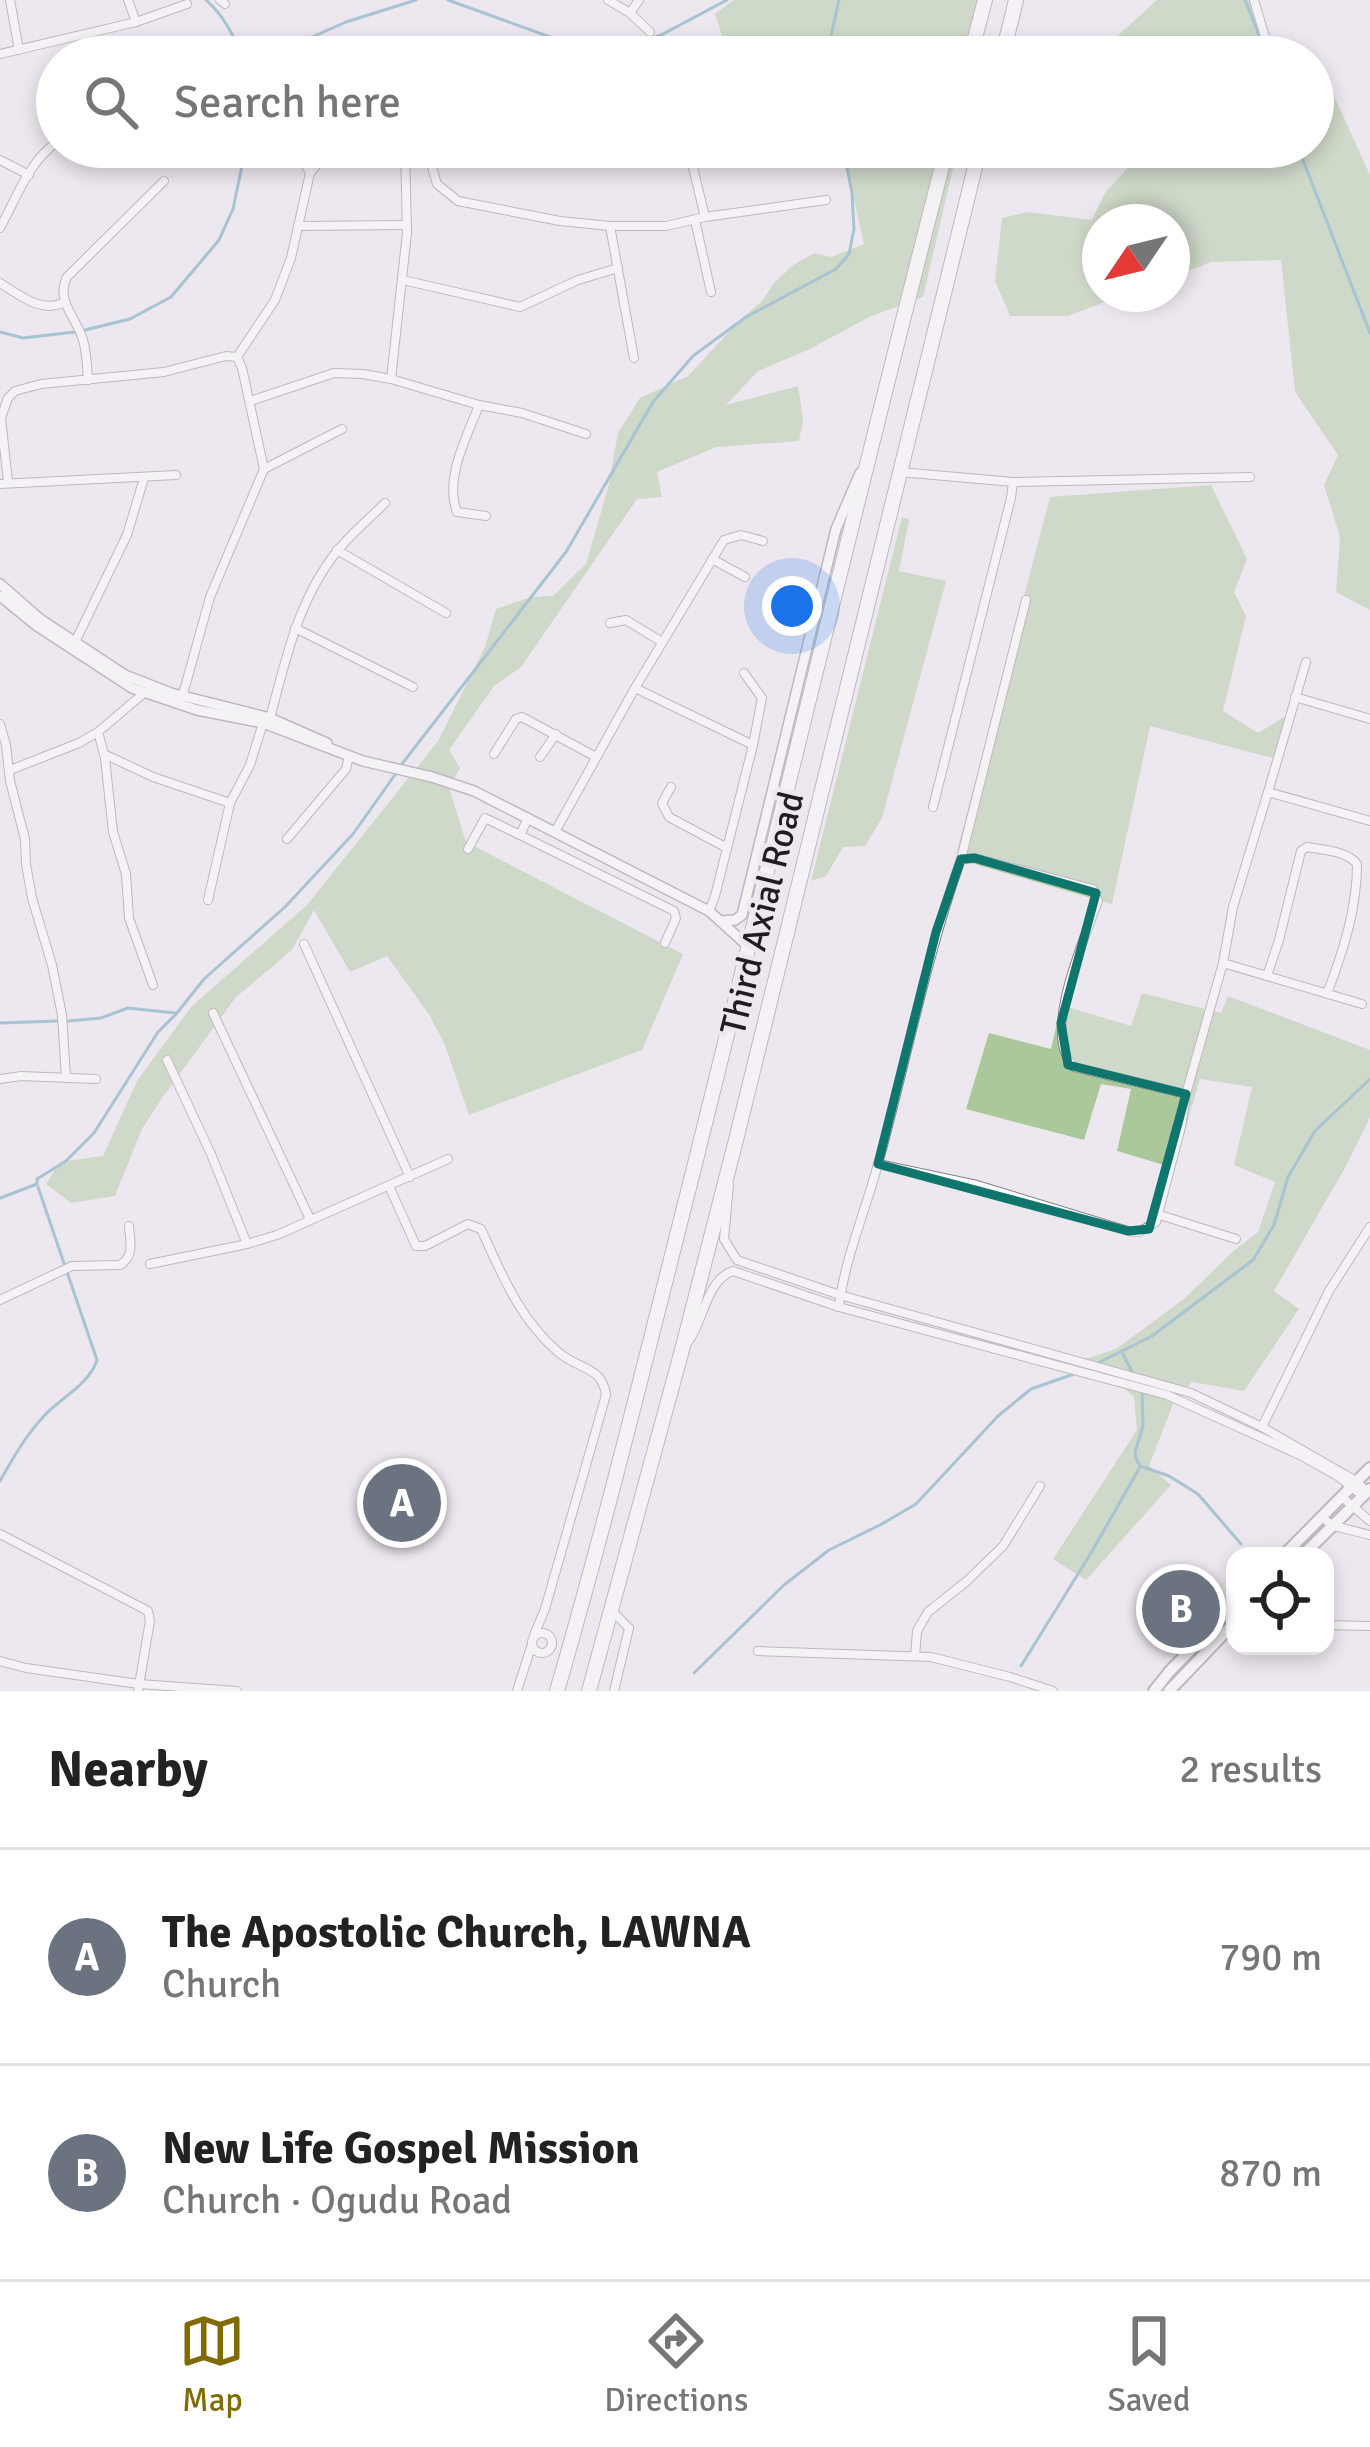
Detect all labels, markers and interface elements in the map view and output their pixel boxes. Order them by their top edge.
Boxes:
search box [36,36,1334,168]
icon: search [78,69,144,135]
text: Search here [174,75,401,130]
north arrow [1082,204,1190,312]
your location [762,576,822,636]
street label: Third Axial Road [710,787,814,1040]
pin: A [363,1458,441,1548]
map controls [1226,1547,1334,1655]
button: locate [1226,1547,1334,1655]
pin: B [1142,1564,1220,1654]
text: Nearby [48,1738,208,1801]
text: 2 results [1179,1745,1322,1793]
text: The Apostolic Church, LAWNA [162,1905,751,1960]
text: A [75,1933,99,1981]
text: 790 m [1219,1933,1322,1981]
text: Church [162,1960,281,2008]
text: New Life Gospel Mission [162,2121,640,2176]
text: B [75,2149,99,2197]
text: 870 m [1219,2149,1322,2197]
text: Church · Ogudu Road [162,2176,512,2224]
tab: Map [179,2308,245,2421]
tab: Directions [604,2308,749,2421]
tab: Saved [1107,2308,1191,2421]

